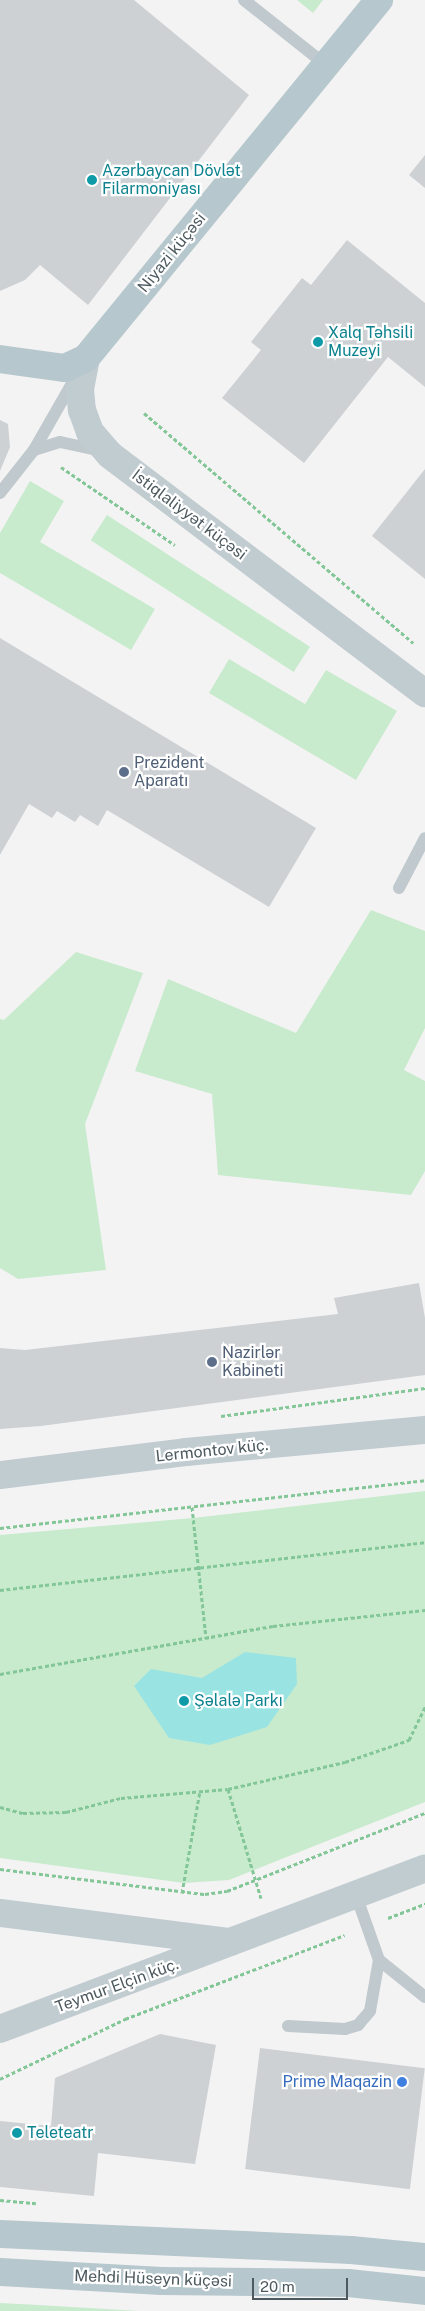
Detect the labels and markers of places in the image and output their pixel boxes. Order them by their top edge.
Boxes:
place label: Azərbaycan Dövlət Filarmoniyası [102,161,241,199]
marker: Azərbaycan Dövlət Filarmoniyası [86,174,98,186]
place label: Xalq Təhsili Muzeyi [328,323,413,361]
marker: Xalq Təhsili Muzeyi [312,336,324,348]
place label: Prezident Aparatı [134,753,205,791]
marker: Prezident Aparatı [118,766,130,778]
place label: Nazirlər Kabineti [222,1343,283,1381]
marker: Nazirlər Kabineti [206,1356,218,1368]
place label: Şəlalə Parkı [194,1691,283,1711]
marker: Şəlalə Parkı [178,1695,190,1707]
place label: Prime Maqazin [282,2072,392,2092]
marker: Prime Maqazin [396,2076,408,2088]
place label: Teleteatr [27,2123,94,2143]
marker: Teleteatr [11,2127,23,2139]

